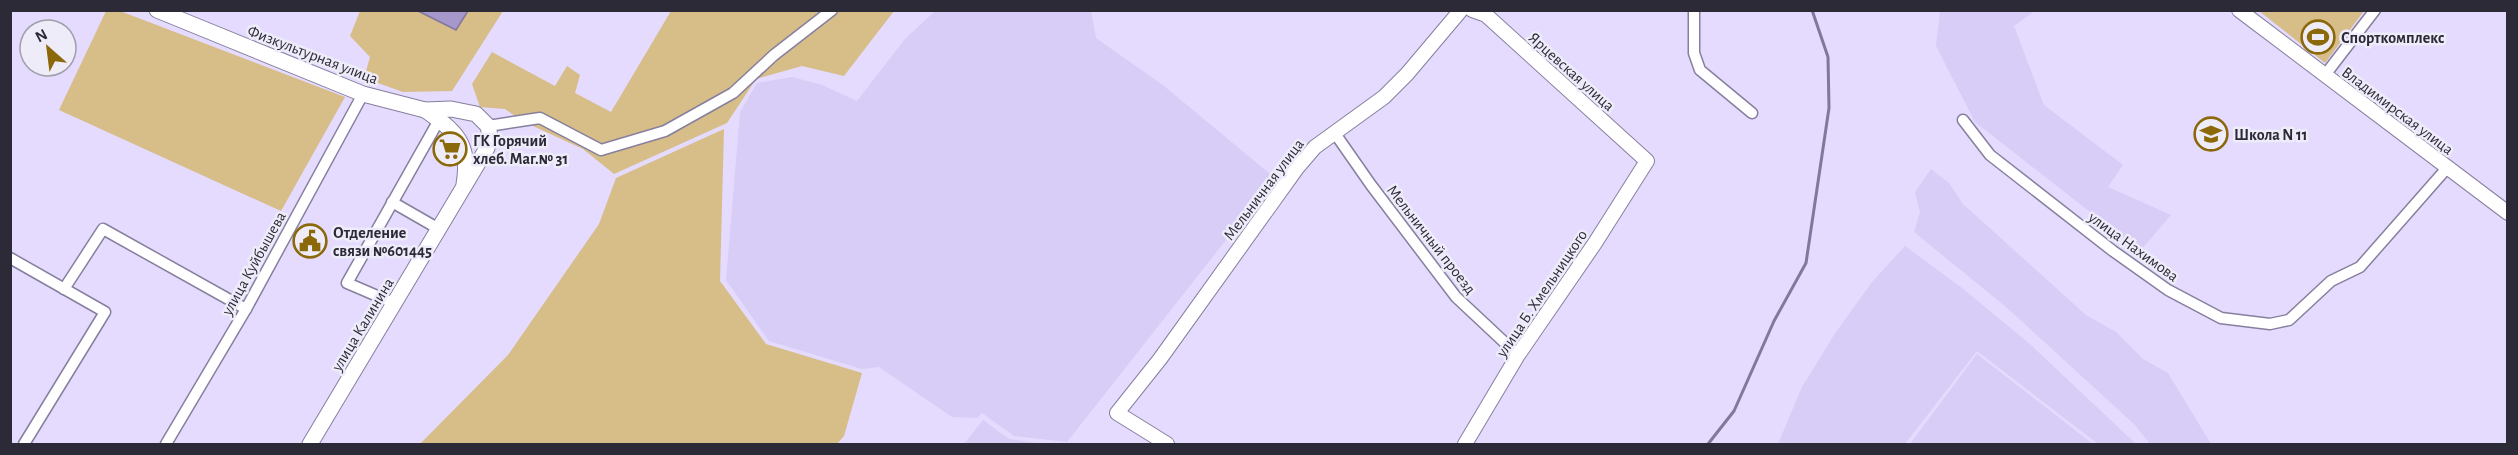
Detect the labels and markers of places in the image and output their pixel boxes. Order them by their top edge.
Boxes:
sports icon: Спорткомплекс [2300,19,2336,55]
place label: Спорткомплекс [2341,30,2444,46]
school or university icon: Школа N 11 [2193,116,2229,152]
place label: Школа N 11 [2234,127,2307,143]
supermarket icon: ГК Горячий хлеб. Маг.№ 31 [432,131,468,167]
place label: ГК Горячий хлеб. Маг.№ 31 [473,133,568,167]
public building icon: Отделение связи №601445 [292,223,328,259]
place label: Отделение связи №601445 [333,225,432,259]

